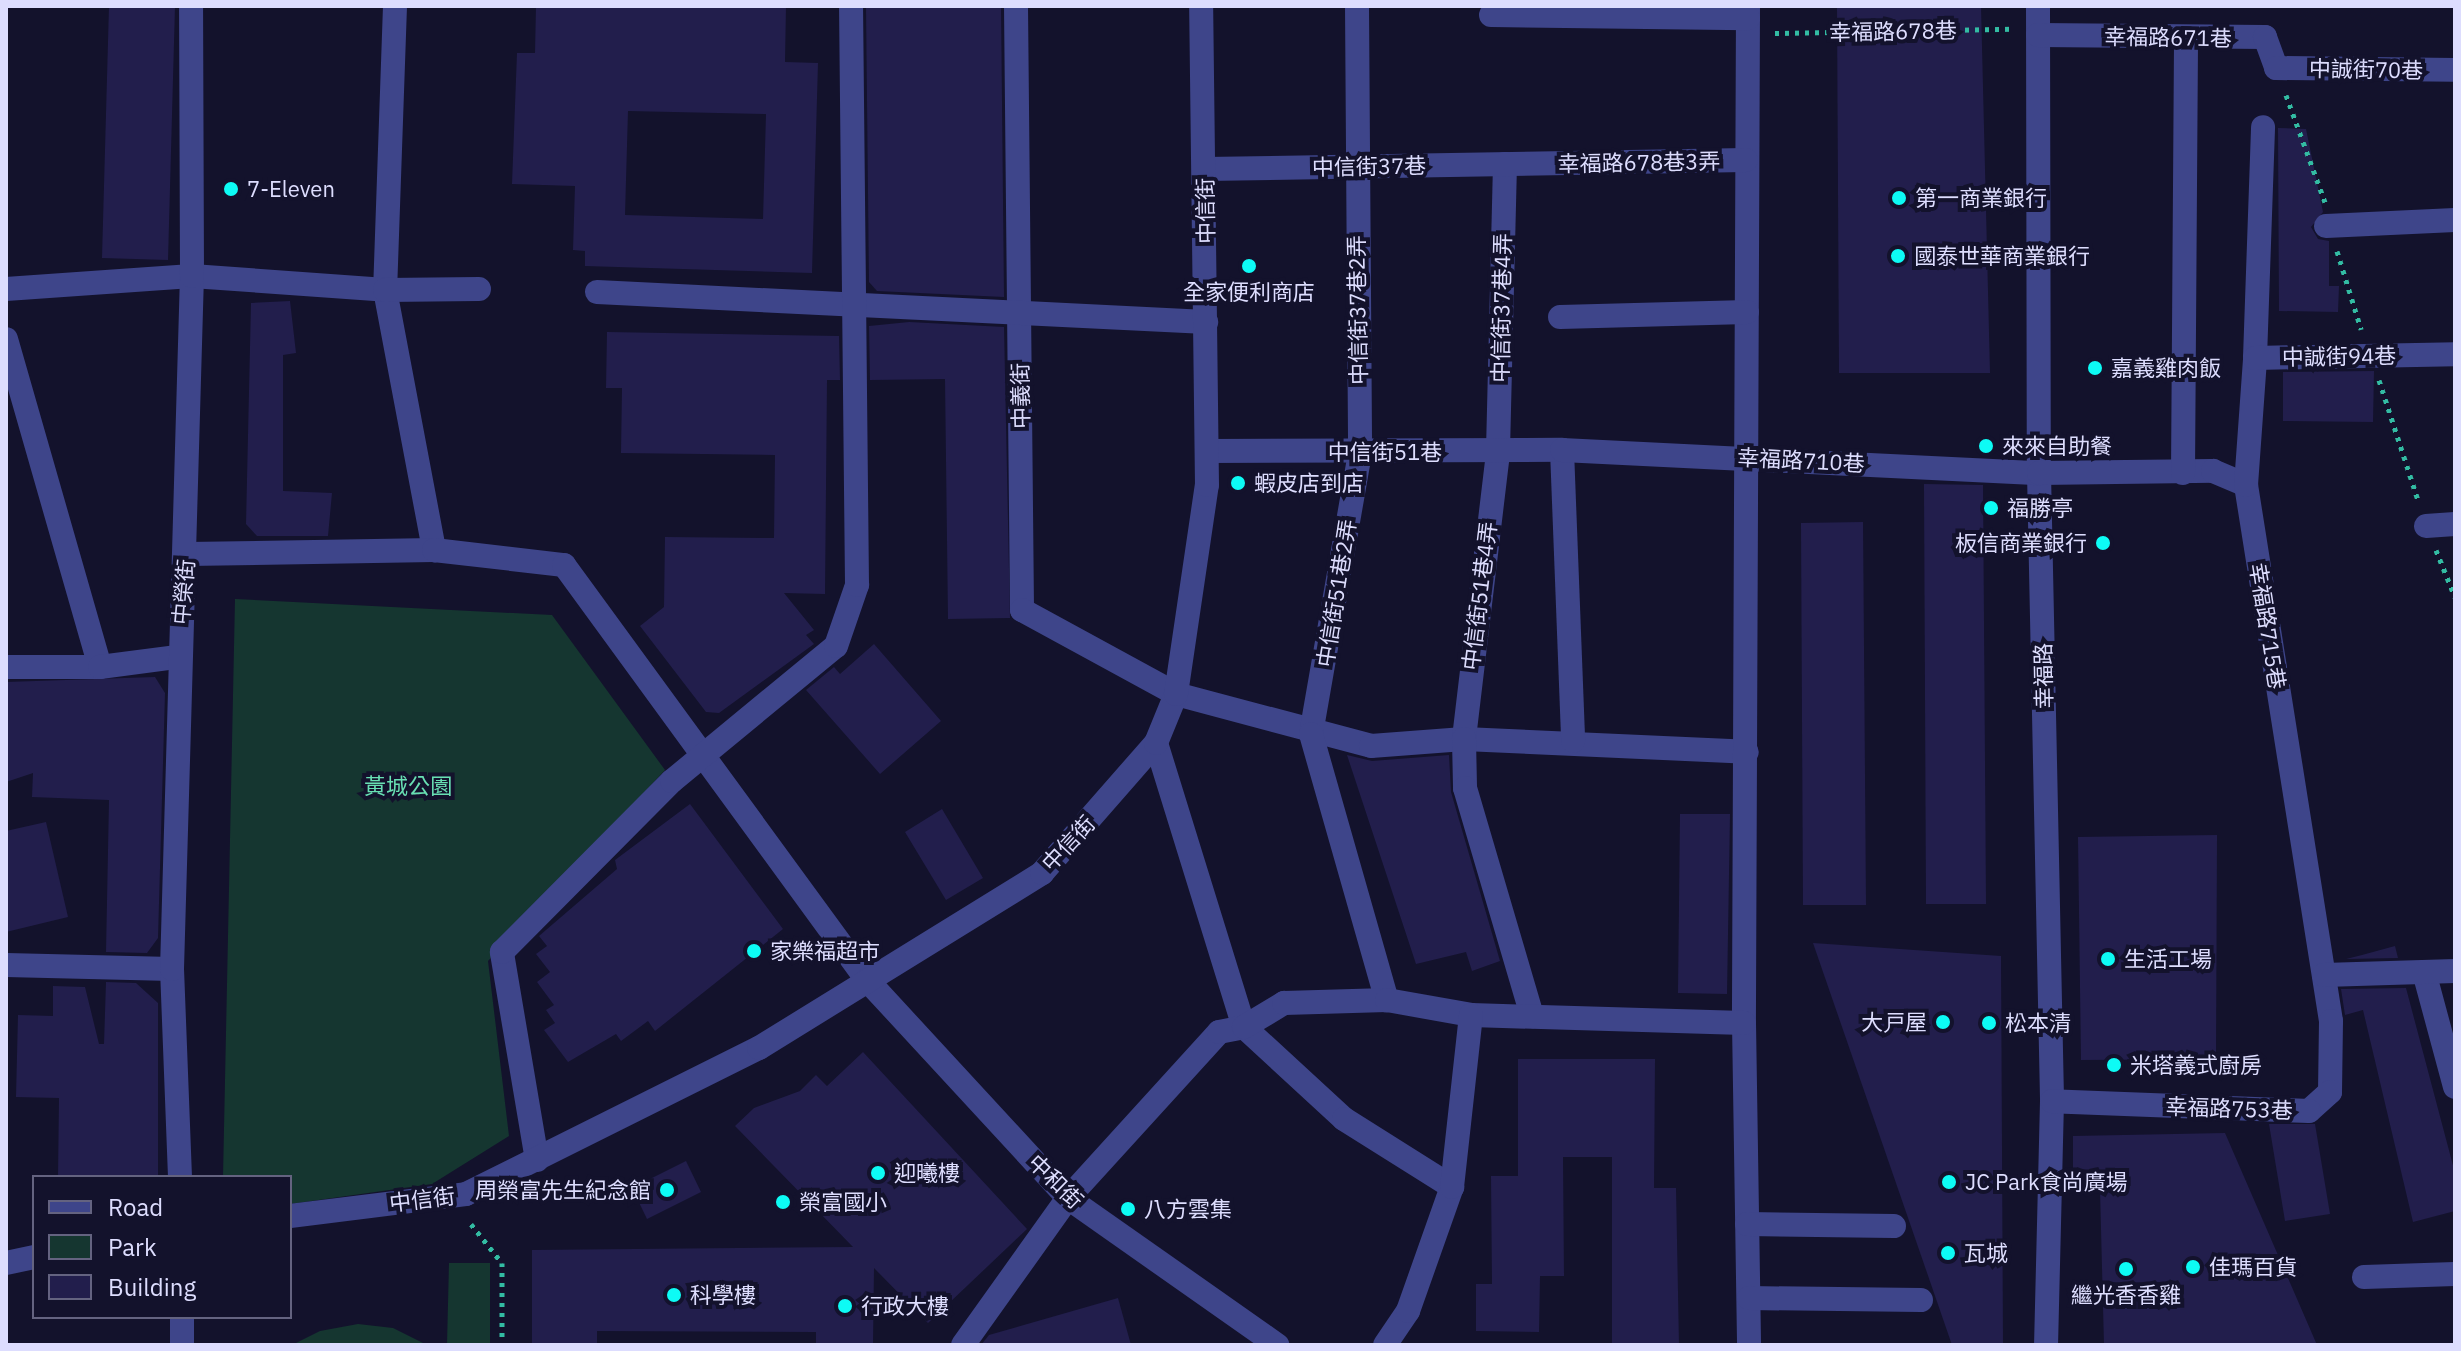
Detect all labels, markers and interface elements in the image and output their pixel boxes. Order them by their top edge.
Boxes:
street label: 幸福路678巷 [1829,17,1957,45]
street label: 幸福路671巷 [2104,23,2232,51]
street label: 中誠街70巷 [2309,55,2423,83]
street label: 幸福路678巷3弄 [1557,147,1721,177]
street label: 中信街37巷 [1312,152,1426,180]
place label: 7-Eleven [247,176,335,202]
street label: 中信街 [1191,178,1219,244]
marker: 7-Eleven [222,180,240,198]
place label: 第一商業銀行 [1915,185,2047,211]
marker: 第一商業銀行 [1890,189,1908,207]
street label: 中信街37巷4弄 [1486,233,1516,383]
street label: 中信街37巷2弄 [1342,235,1372,385]
place label: 國泰世華商業銀行 [1914,243,2090,269]
marker: 國泰世華商業銀行 [1889,247,1907,265]
marker: 全家便利商店 [1240,257,1258,275]
place label: 全家便利商店 [1183,279,1315,305]
street label: 中誠街94巷 [2282,342,2396,370]
place label: 嘉義雞肉飯 [2111,355,2221,381]
marker: 嘉義雞肉飯 [2086,359,2104,377]
street label: 中義街 [1006,363,1034,429]
place label: 來來自助餐 [2002,433,2112,459]
marker: 來來自助餐 [1977,437,1995,455]
street label: 中信街51巷 [1328,439,1442,465]
street label: 幸福路710巷 [1737,443,1865,477]
place label: 蝦皮店到店 [1254,470,1364,496]
marker: 蝦皮店到店 [1229,474,1247,492]
place label: 福勝亭 [2007,495,2073,521]
marker: 福勝亭 [1982,499,2000,517]
street label: 中信街51巷2弄 [1311,517,1361,669]
street label: 中信街51巷4弄 [1457,520,1501,672]
place label: 板信商業銀行 [1955,530,2087,556]
marker: 板信商業銀行 [2094,534,2112,552]
street label: 中榮街 [167,558,199,626]
street label: 幸福路715巷 [2245,561,2291,691]
street label: 幸福路 [2029,643,2057,709]
park label: 黃城公園 [364,773,452,799]
street label: 中信街 [1036,810,1100,876]
place label: 家樂福超市 [770,938,880,964]
marker: 家樂福超市 [745,942,763,960]
place label: 生活工場 [2124,946,2212,972]
marker: 生活工場 [2099,950,2117,968]
place label: 大戸屋 [1861,1009,1927,1035]
place label: 松本清 [2005,1010,2071,1036]
marker: 大戸屋 [1934,1013,1952,1031]
marker: 松本清 [1980,1014,1998,1032]
place label: 米塔義式廚房 [2130,1052,2262,1078]
marker: 米塔義式廚房 [2105,1056,2123,1074]
street label: 幸福路753巷 [2165,1093,2293,1123]
street label: 中和街 [1023,1149,1089,1213]
place label: 迎曦樓 [894,1160,960,1186]
marker: 迎曦樓 [869,1164,887,1182]
place label: JC Park食尚廣場 [1965,1169,2128,1195]
marker: JC Park食尚廣場 [1940,1173,1958,1191]
legend [32,1175,292,1319]
place label: 周榮富先生紀念館 [475,1177,651,1203]
marker: 周榮富先生紀念館 [658,1181,676,1199]
street label: 中信街 [388,1182,456,1216]
place label: 榮富國小 [799,1189,887,1215]
text: Road [108,1191,163,1223]
marker: 榮富國小 [774,1193,792,1211]
place label: 八方雲集 [1144,1196,1232,1222]
marker: 八方雲集 [1119,1200,1137,1218]
text: Park [108,1231,157,1263]
place label: 瓦城 [1964,1240,2008,1266]
marker: 瓦城 [1939,1244,1957,1262]
place label: 佳瑪百貨 [2209,1254,2297,1280]
marker: 佳瑪百貨 [2184,1258,2202,1276]
marker: 繼光香香雞 [2117,1260,2135,1278]
text: Building [108,1271,196,1303]
place label: 科學樓 [690,1282,756,1308]
place label: 繼光香香雞 [2071,1282,2181,1308]
marker: 科學樓 [665,1286,683,1304]
place label: 行政大樓 [861,1293,949,1319]
marker: 行政大樓 [836,1297,854,1315]

